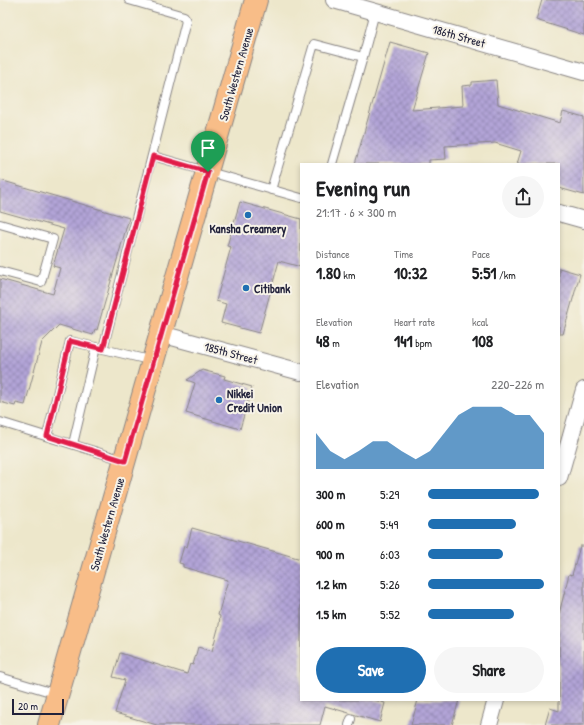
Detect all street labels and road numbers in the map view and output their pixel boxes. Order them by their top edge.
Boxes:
street label: 186th Street [431,20,488,52]
street label: South Western Avenue [215,25,257,122]
street label: 185th Street [202,338,260,368]
street label: South Western Avenue [86,475,128,572]

